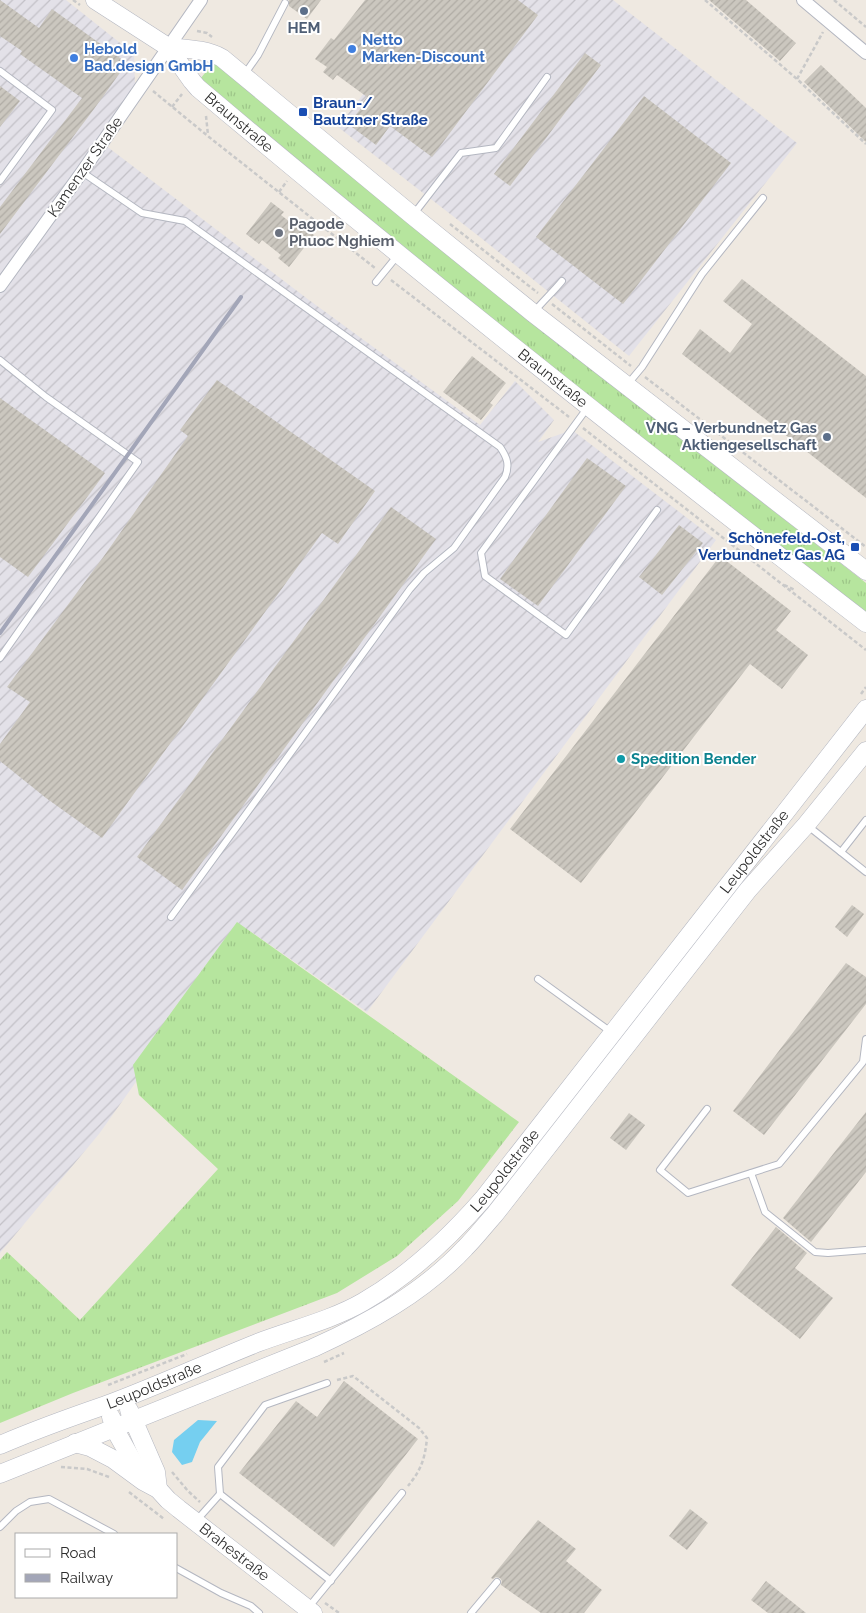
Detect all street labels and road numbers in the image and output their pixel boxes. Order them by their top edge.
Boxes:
street label: Braunstraße [201,88,277,156]
street label: Kamenzer Straße [44,113,126,221]
street label: Braunstraße [514,345,591,411]
street label: Leupoldstraße [716,806,793,897]
street label: Leupoldstraße [467,1125,543,1216]
street label: Leupoldstraße [104,1358,204,1413]
street label: Brahestraße [196,1519,273,1585]

